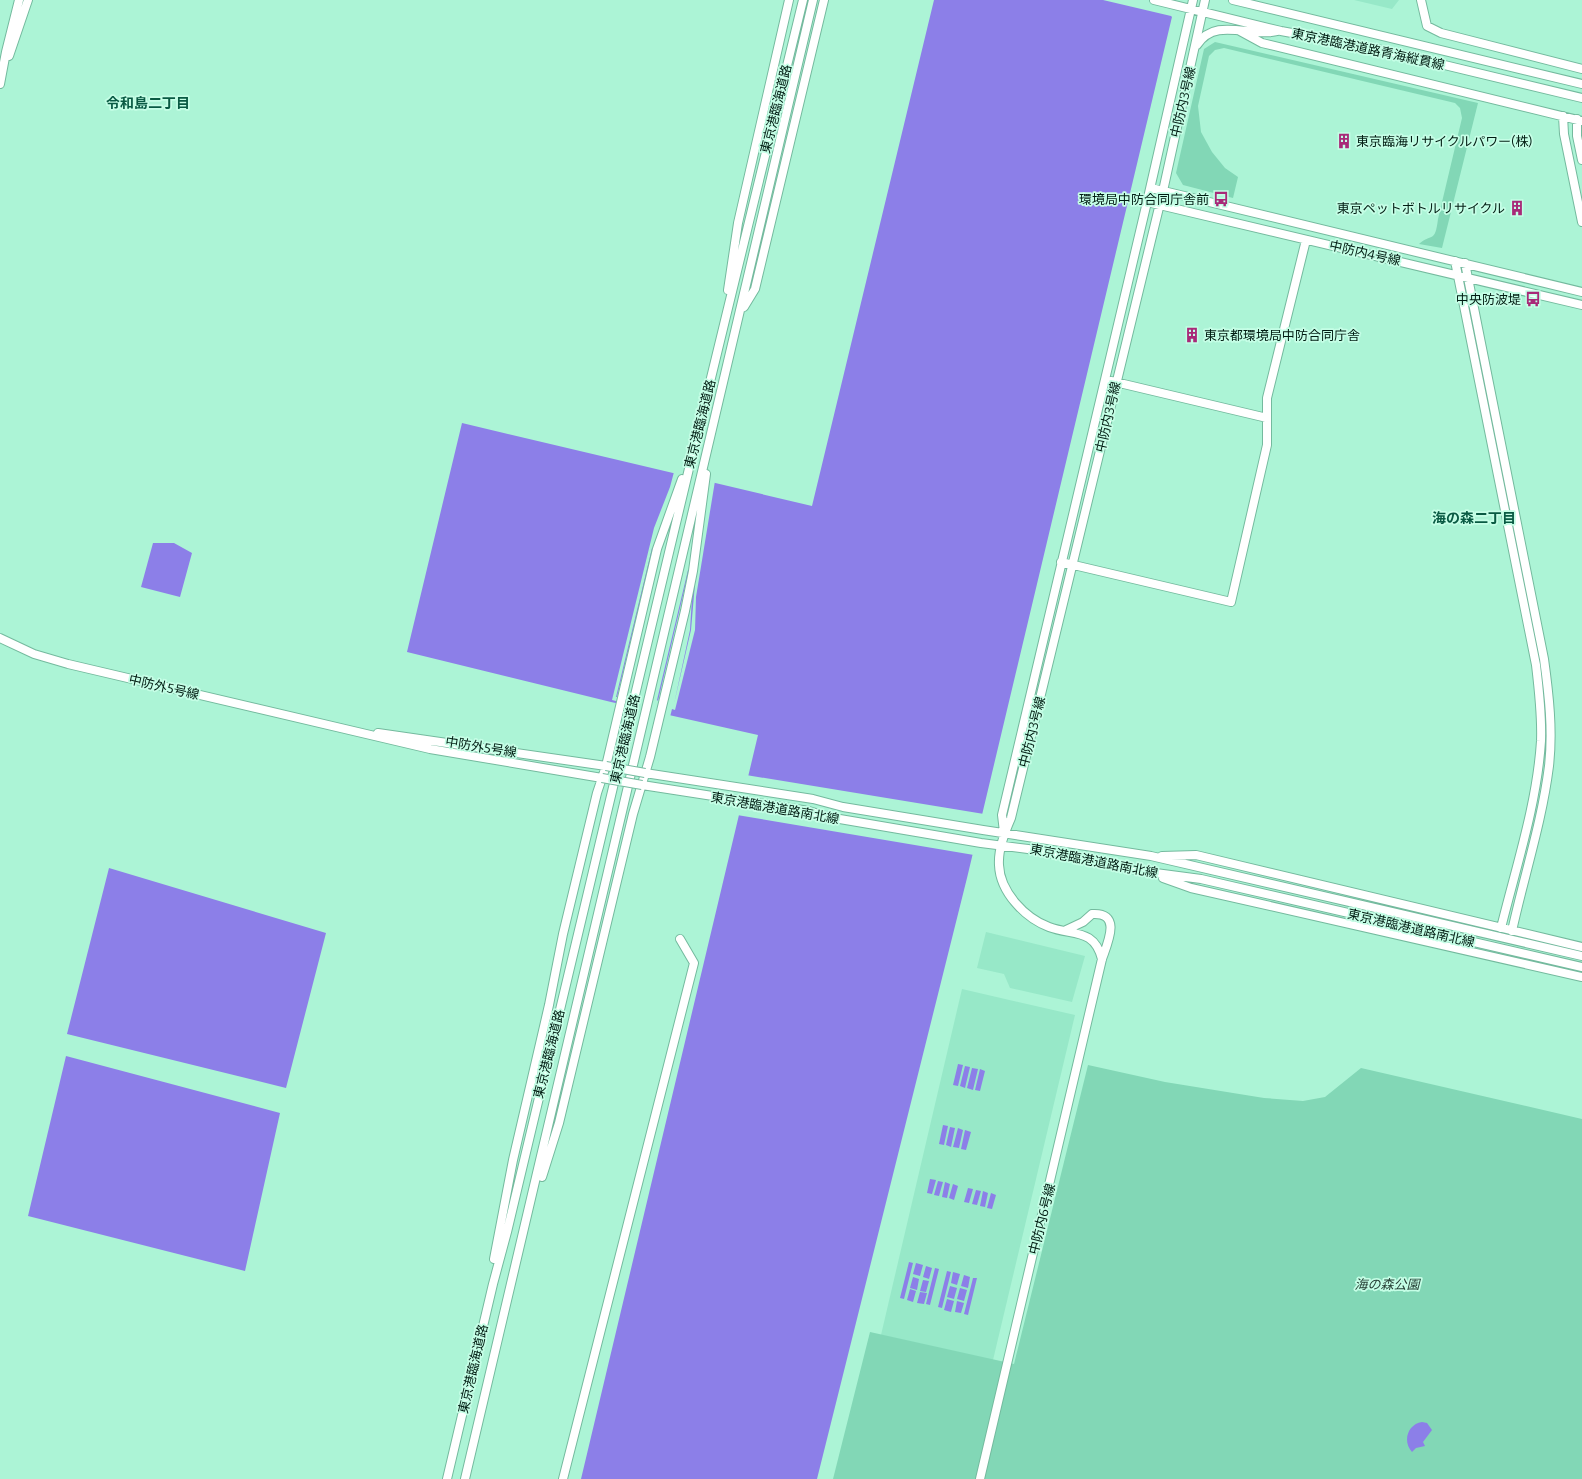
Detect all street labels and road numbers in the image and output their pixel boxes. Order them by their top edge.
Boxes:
street label: 東京港臨港道路青海縦貫線 [1290,25,1446,73]
street label: 東京港臨海道路 [758,63,794,155]
street label: 中防内3号線 [1168,65,1198,139]
street label: 中防内4号線 [1328,238,1402,268]
street label: 東京港臨海道路 [682,378,718,470]
street label: 中防内3号線 [1093,380,1123,454]
street label: 中防外5号線 [127,672,201,702]
street label: 東京港臨海道路 [607,693,643,785]
street label: 中防内3号線 [1016,695,1048,769]
street label: 中防外5号線 [444,734,518,760]
street label: 東京港臨港道路南北線 [710,789,840,827]
street label: 東京港臨港道路南北線 [1029,841,1159,881]
street label: 東京港臨港道路南北線 [1346,906,1476,950]
street label: 東京港臨海道路 [531,1008,567,1100]
street label: 中防内6号線 [1026,1182,1058,1256]
street label: 東京港臨海道路 [455,1323,491,1415]

